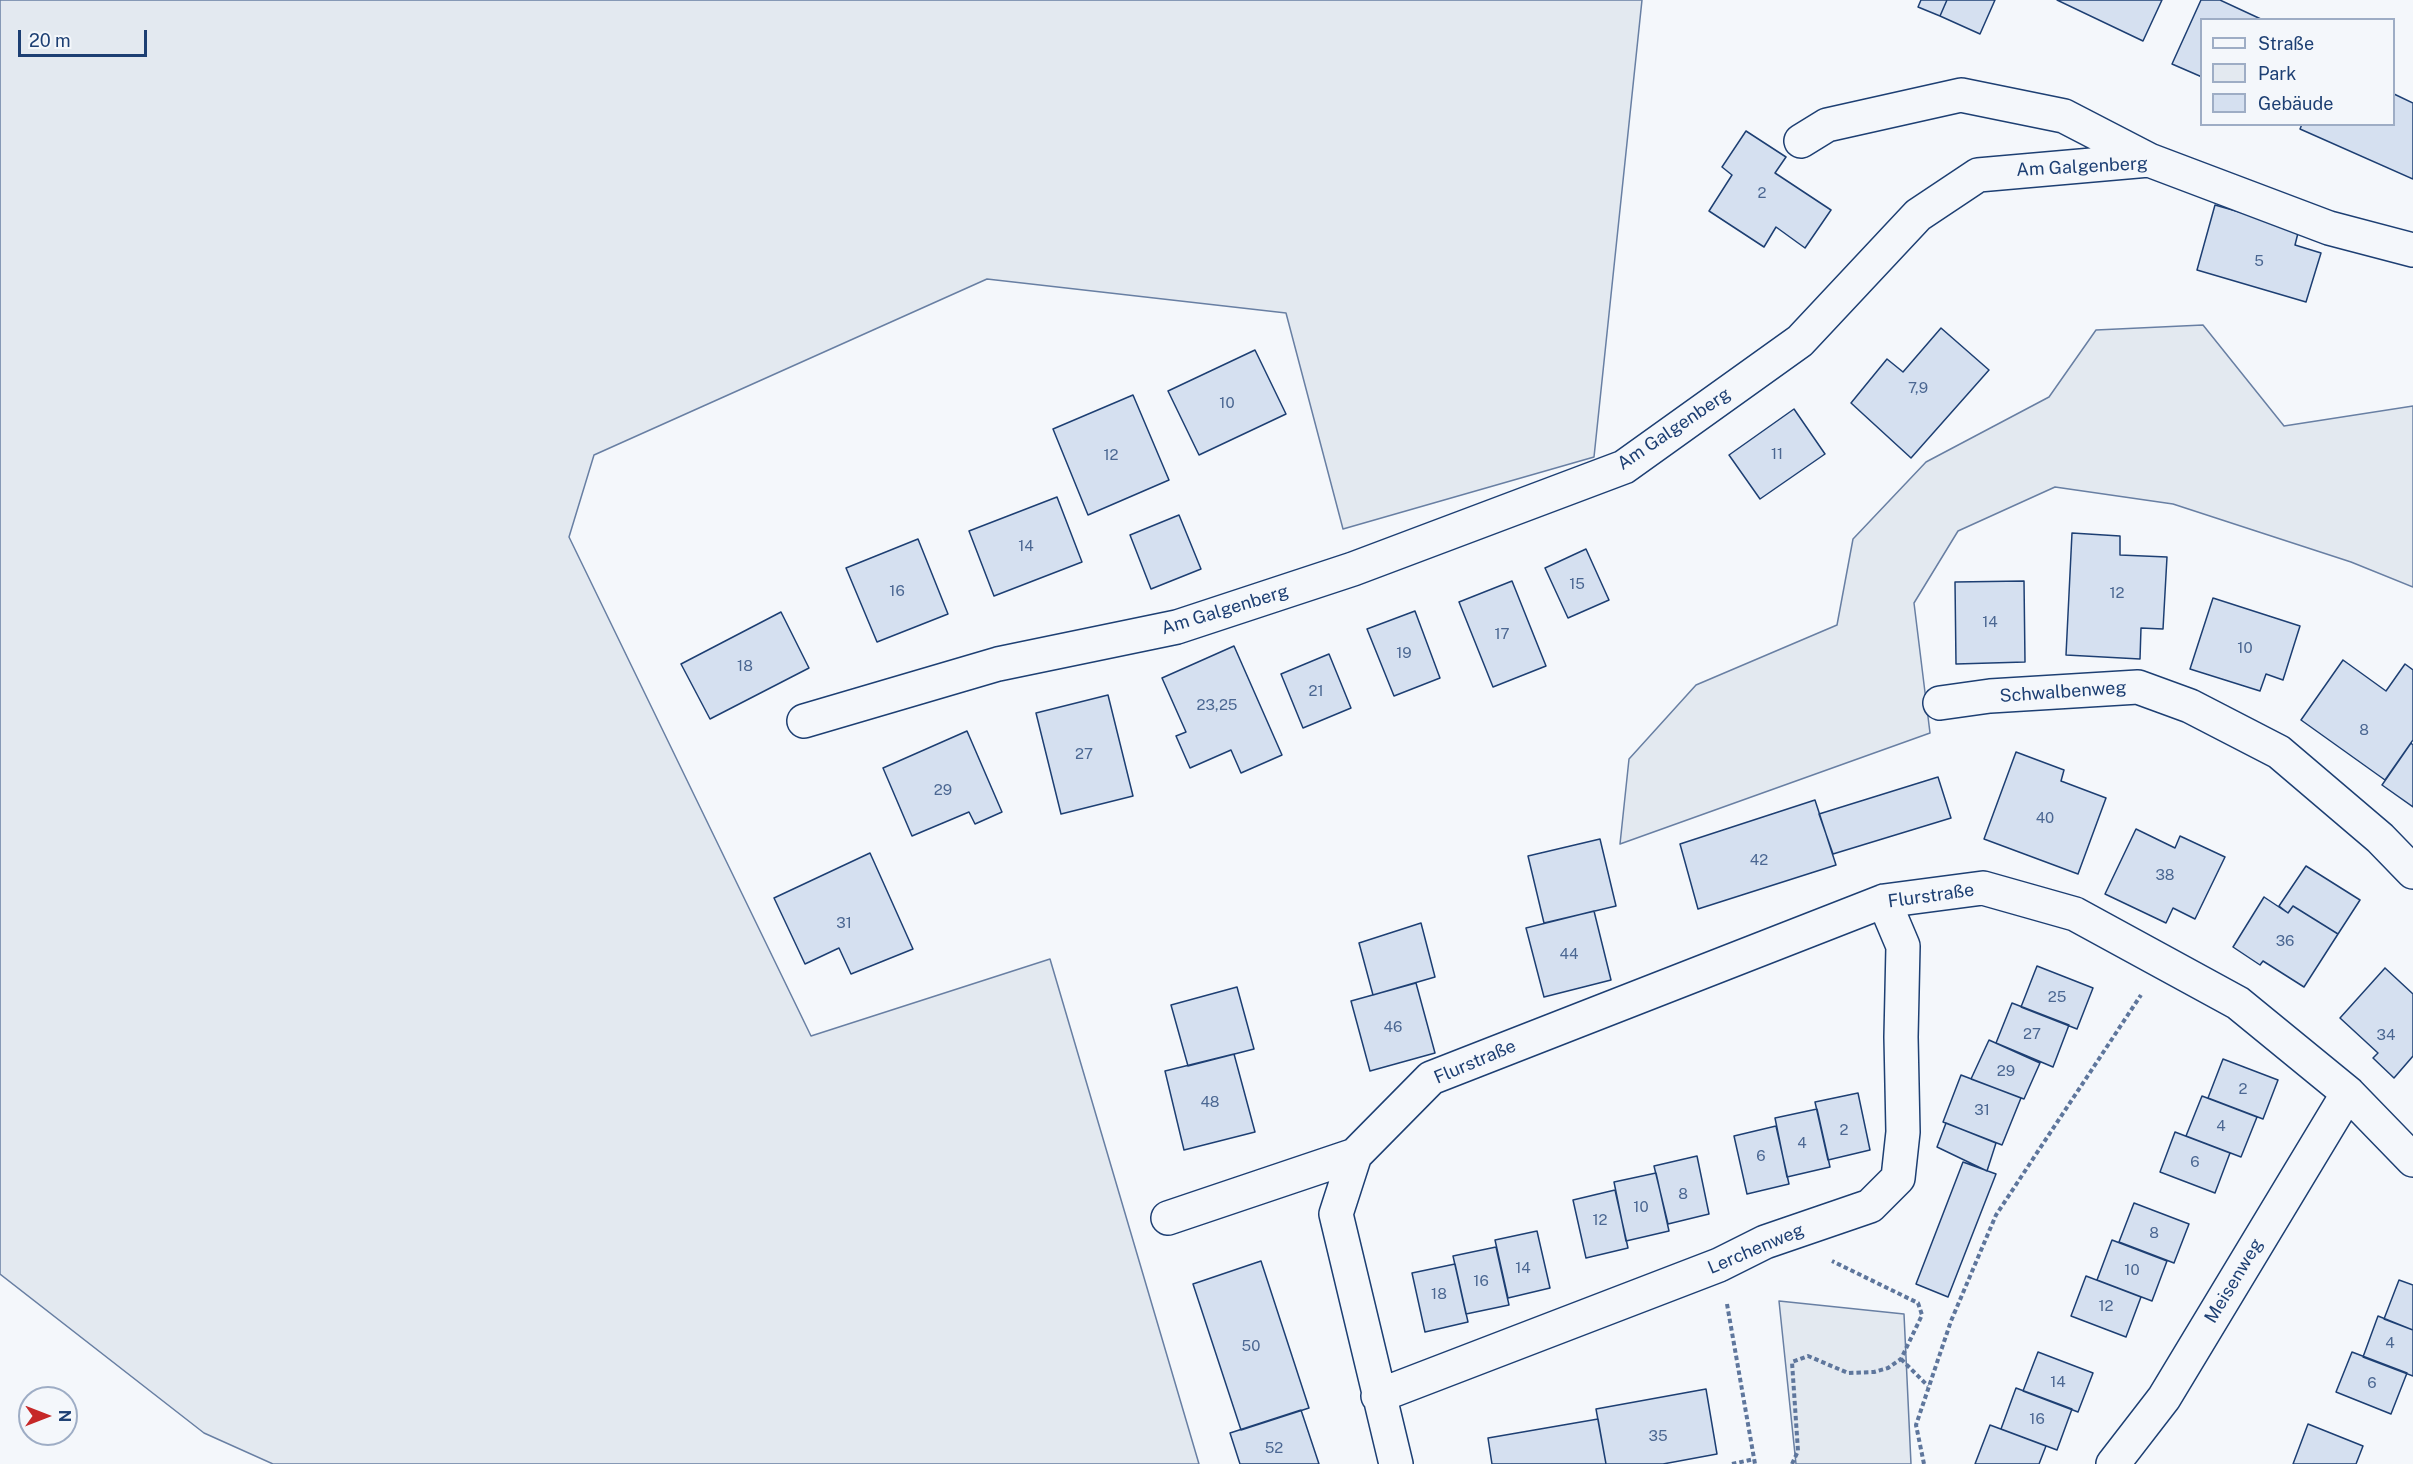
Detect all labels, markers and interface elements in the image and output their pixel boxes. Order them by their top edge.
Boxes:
scale bar [21,18,150,56]
legend [2200,18,2395,126]
text: 20 m [29,30,71,51]
text: Straße [2258,33,2314,54]
text: Park [2258,63,2296,84]
text: Gebäude [2258,93,2333,114]
street label: Am Galgenberg [2016,153,2148,181]
house number: 2 [1758,184,1766,202]
house number: 5 [2254,252,2264,270]
house number: 7,9 [1908,379,1928,397]
street label: Am Galgenberg [1613,383,1735,475]
house number: 10 [1219,394,1235,412]
house number: 11 [1771,445,1783,463]
house number: 12 [1103,446,1119,464]
house number: 14 [1018,537,1034,555]
house number: 15 [1569,575,1585,593]
street label: Am Galgenberg [1159,580,1291,640]
house number: 16 [889,582,905,600]
house number: 12 [2109,584,2125,602]
house number: 14 [1982,613,1998,631]
house number: 17 [1494,625,1510,643]
house number: 10 [2237,639,2253,657]
house number: 19 [1396,644,1412,662]
house number: 18 [737,657,753,675]
street label: Schwalbenweg [1999,677,2127,707]
house number: 21 [1308,682,1324,700]
house number: 23,25 [1197,696,1237,714]
house number: 8 [2359,721,2369,739]
house number: 27 [1075,745,1093,763]
house number: 29 [934,781,952,799]
house number: 40 [2036,809,2054,827]
house number: 42 [1750,851,1768,869]
house number: 38 [2155,866,2175,884]
street label: Flurstraße [1887,879,1975,913]
house number: 31 [836,914,852,932]
house number: 36 [2276,932,2294,950]
house number: 44 [1560,945,1578,963]
house number: 25 [2048,988,2066,1006]
house number: 46 [1384,1018,1402,1036]
house number: 27 [2023,1025,2041,1043]
house number: 34 [2377,1026,2395,1044]
street label: Flurstraße [1431,1035,1519,1089]
house number: 29 [1997,1062,2015,1080]
house number: 2 [2239,1080,2247,1098]
house number: 48 [1200,1093,1220,1111]
house number: 31 [1974,1101,1990,1119]
house number: 4 [2216,1117,2226,1135]
house number: 2 [1840,1121,1848,1139]
house number: 4 [1797,1134,1807,1152]
house number: 6 [1756,1147,1766,1165]
house number: 6 [2190,1153,2200,1171]
house number: 8 [1678,1185,1688,1203]
house number: 10 [1633,1198,1649,1216]
house number: 12 [1592,1211,1608,1229]
street label: Lerchenweg [1705,1219,1807,1279]
house number: 8 [2149,1224,2159,1242]
street label: Meisenweg [2200,1235,2268,1327]
house number: 14 [1515,1259,1531,1277]
house number: 10 [2124,1261,2140,1279]
house number: 16 [1473,1272,1489,1290]
house number: 18 [1431,1285,1447,1303]
house number: 12 [2098,1297,2114,1315]
house number: 4 [2385,1334,2395,1352]
house number: 50 [1242,1337,1260,1355]
house number: 14 [2050,1373,2066,1391]
house number: 6 [2367,1374,2377,1392]
north arrow [18,1386,78,1446]
text: N [55,1410,74,1422]
house number: 16 [2029,1410,2045,1428]
house number: 35 [1648,1427,1668,1445]
house number: 52 [1265,1439,1283,1457]

